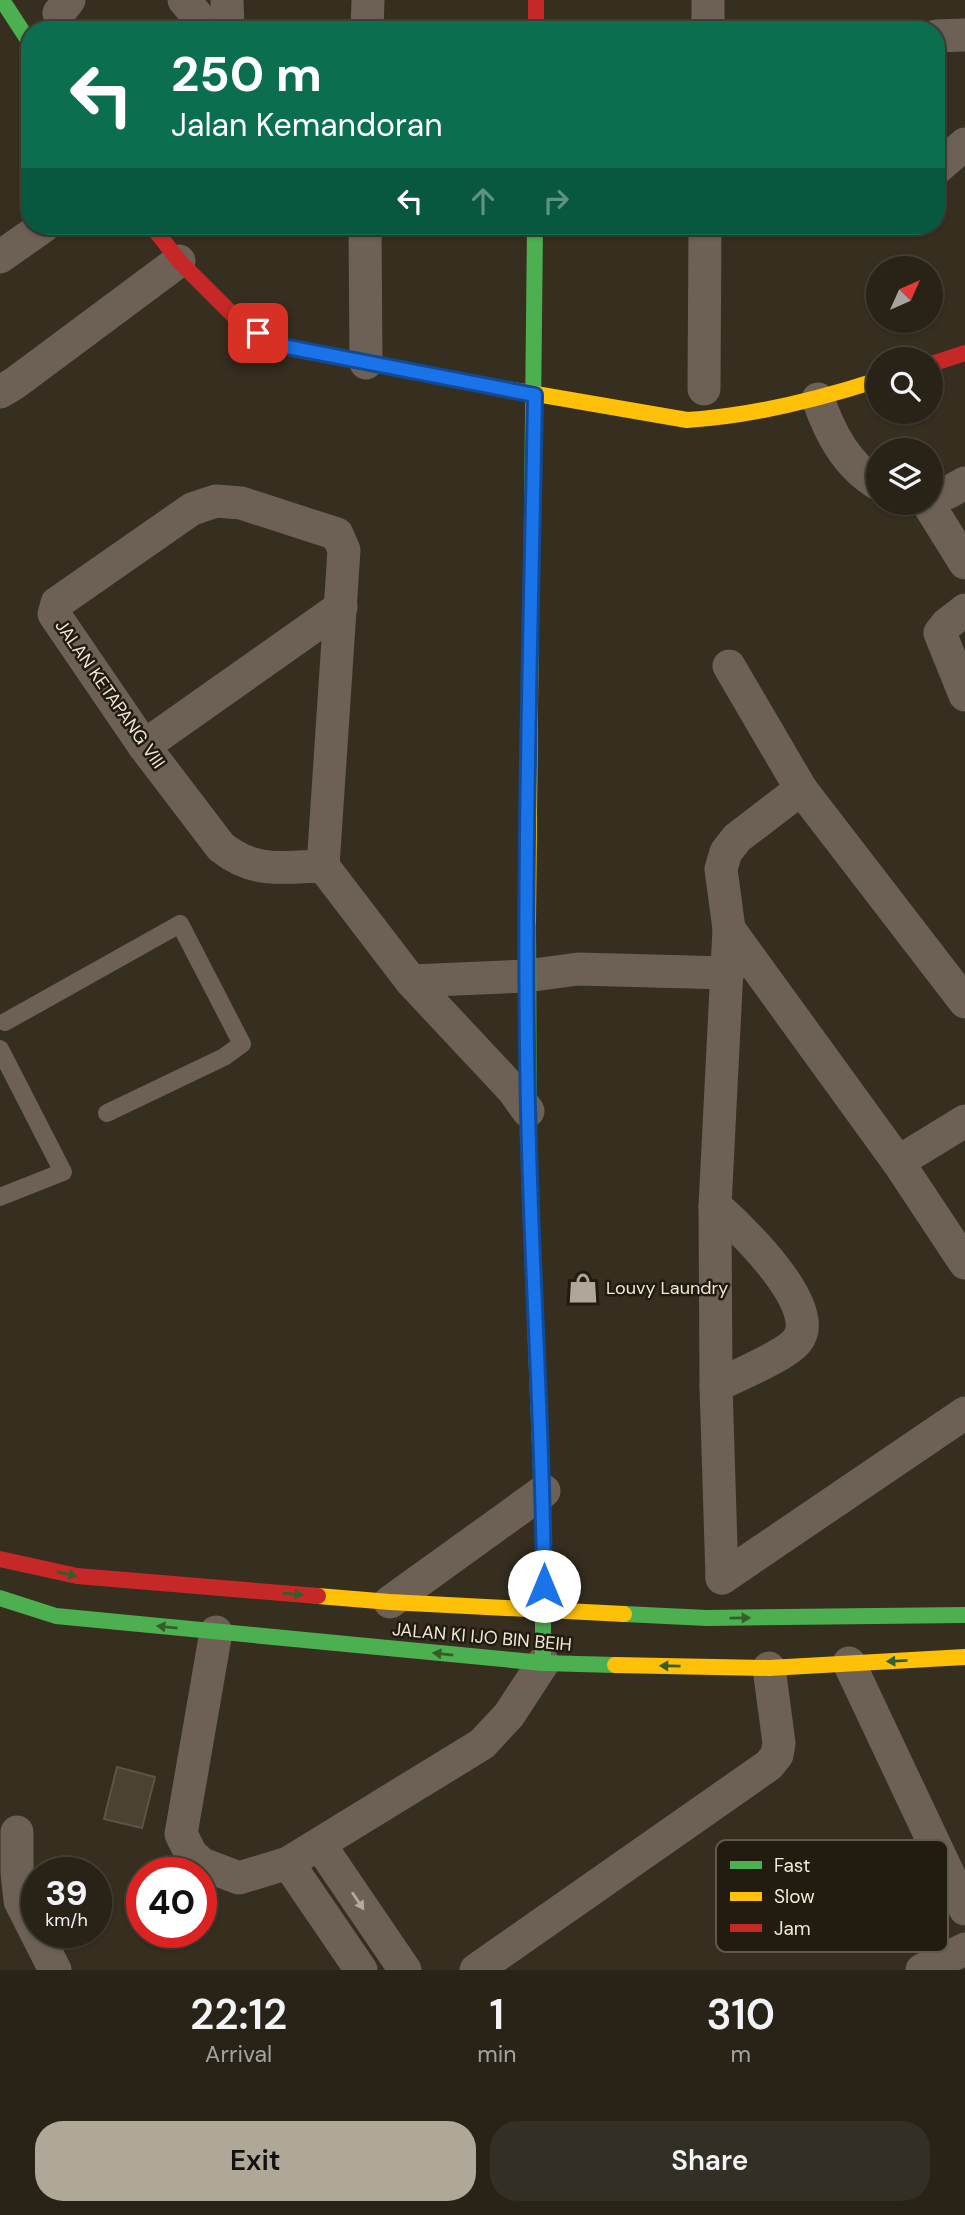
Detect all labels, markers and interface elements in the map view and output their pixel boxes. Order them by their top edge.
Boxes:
text: 250 m [171,42,322,106]
icon: left [56,49,147,140]
text: Jalan Kemandoran [171,104,443,146]
icon: left [391,182,429,220]
icon: ahead [464,182,502,220]
icon: right [537,182,575,220]
north arrow [866,256,943,332]
map controls [866,256,943,515]
pin [228,303,288,363]
icon: arrive [239,314,277,352]
button: search [866,347,943,424]
button: layers [866,438,943,515]
street label: JALAN KETAPANG VIII [49,615,171,773]
shop icon: Louvy Laundry [566,1271,600,1305]
place label: Louvy Laundry [606,1276,728,1300]
position arrow [507,1549,581,1623]
one-way arrow [56,1569,78,1580]
one-way arrow [282,1589,304,1600]
one-way arrow [730,1612,752,1624]
street label: JALAN KI IJO BIN BEIH [391,1617,573,1657]
one-way arrow [156,1621,178,1632]
one-way arrow [431,1648,453,1659]
one-way arrow [886,1655,908,1666]
one-way arrow [658,1660,680,1672]
legend [716,1840,948,1952]
text: Fast [774,1853,810,1878]
speed limit sign: 40 [126,1857,217,1948]
text: 39 [45,1870,88,1916]
text: Slow [774,1884,815,1909]
one-way arrow [351,1892,364,1911]
text: km/h [45,1908,88,1932]
text: Jam [774,1916,811,1941]
text: 22:12 [190,1987,287,2042]
text: 1 [490,1987,504,2042]
text: 310 [706,1987,775,2042]
text: Arrival [205,2039,272,2069]
text: min [477,2039,516,2069]
text: m [730,2039,751,2069]
button: Exit [35,2121,476,2201]
button: Share [490,2121,930,2201]

